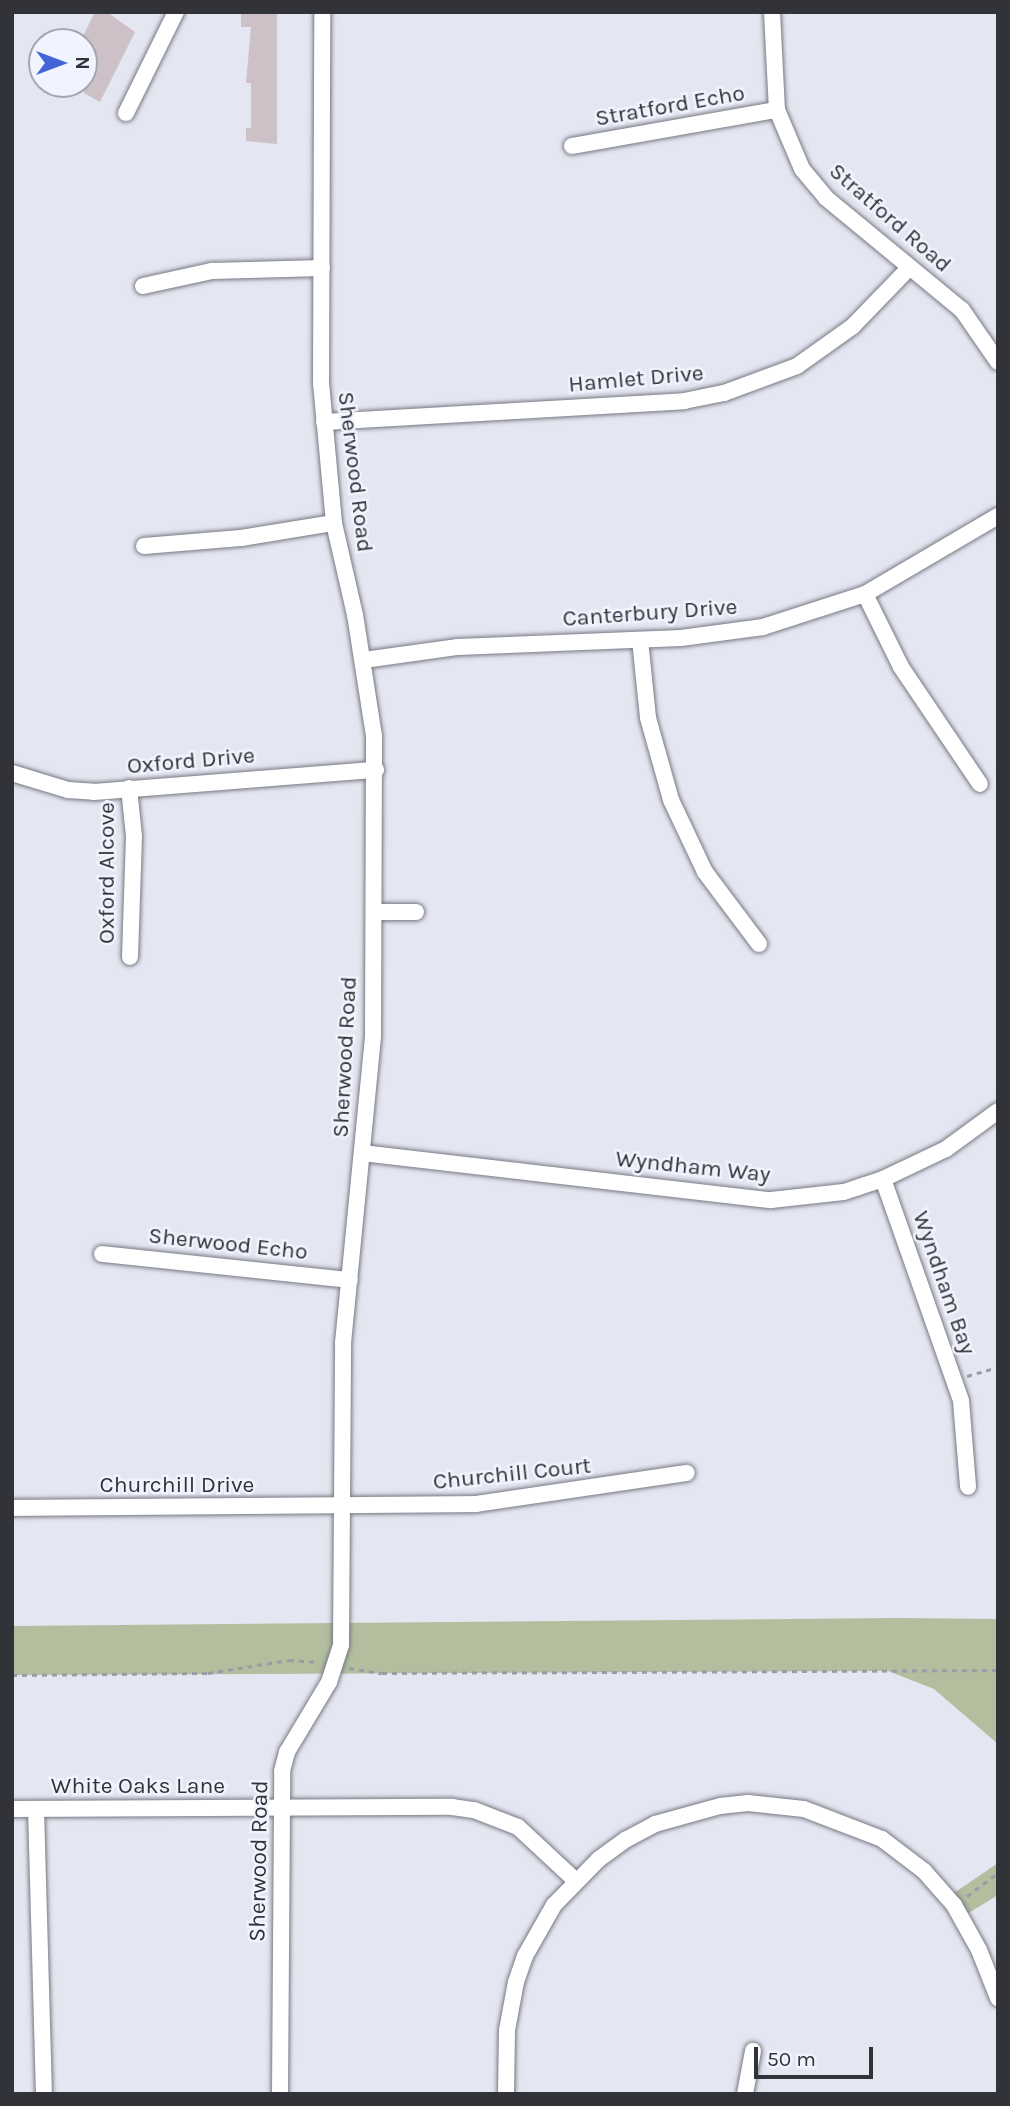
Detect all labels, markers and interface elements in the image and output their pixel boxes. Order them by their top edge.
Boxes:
north arrow [28,28,98,98]
text: N [71,56,93,70]
street label: Stratford Echo [593,79,747,133]
street label: Stratford Road [823,157,957,279]
street label: Hamlet Drive [567,359,705,399]
street label: Sherwood Road [331,390,379,554]
street label: Canterbury Drive [562,593,738,633]
street label: Oxford Drive [126,742,256,780]
street label: Oxford Alcove [93,802,121,944]
street label: Sherwood Road [327,976,363,1138]
street label: Wyndham Way [614,1145,772,1189]
street label: Wyndham Bay [907,1208,981,1358]
street label: Sherwood Echo [147,1222,309,1266]
street label: Churchill Court [432,1452,592,1496]
street label: Churchill Drive [100,1471,254,1499]
street label: White Oaks Lane [51,1772,225,1800]
street label: Sherwood Road [244,1780,274,1942]
scale bar [758,2032,877,2076]
text: 50 m [767,2047,816,2071]

